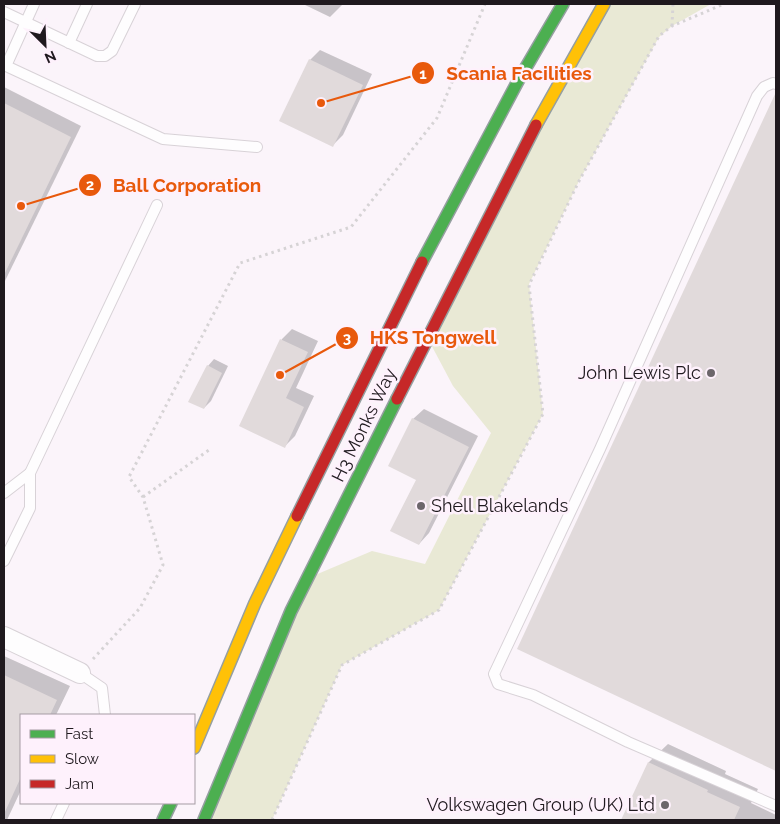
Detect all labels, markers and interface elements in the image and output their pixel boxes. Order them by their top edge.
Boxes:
north arrow [20,20,70,70]
text: N [42,47,58,66]
callout: Scania Facilities [411,56,601,90]
text: Scania Facilities [446,62,592,84]
text: 1 [419,65,427,83]
callout: Ball Corporation [77,168,271,202]
text: Ball Corporation [113,174,261,196]
text: 2 [86,176,94,194]
callout: HKS Tongwell [334,321,506,355]
text: HKS Tongwell [370,326,497,348]
text: 3 [343,329,351,347]
place label: John Lewis Plc [578,362,701,383]
street label: H3 Monks Way [327,364,400,485]
marker: John Lewis Plc [705,367,717,379]
place label: Shell Blakelands [431,495,569,516]
marker: Shell Blakelands [415,500,427,512]
legend [20,714,195,804]
text: Fast [65,725,93,743]
text: Slow [65,750,99,768]
text: Jam [65,775,94,793]
place label: Volkswagen Group (UK) Ltd [426,794,655,815]
marker: Volkswagen Group (UK) Ltd [659,799,671,811]

